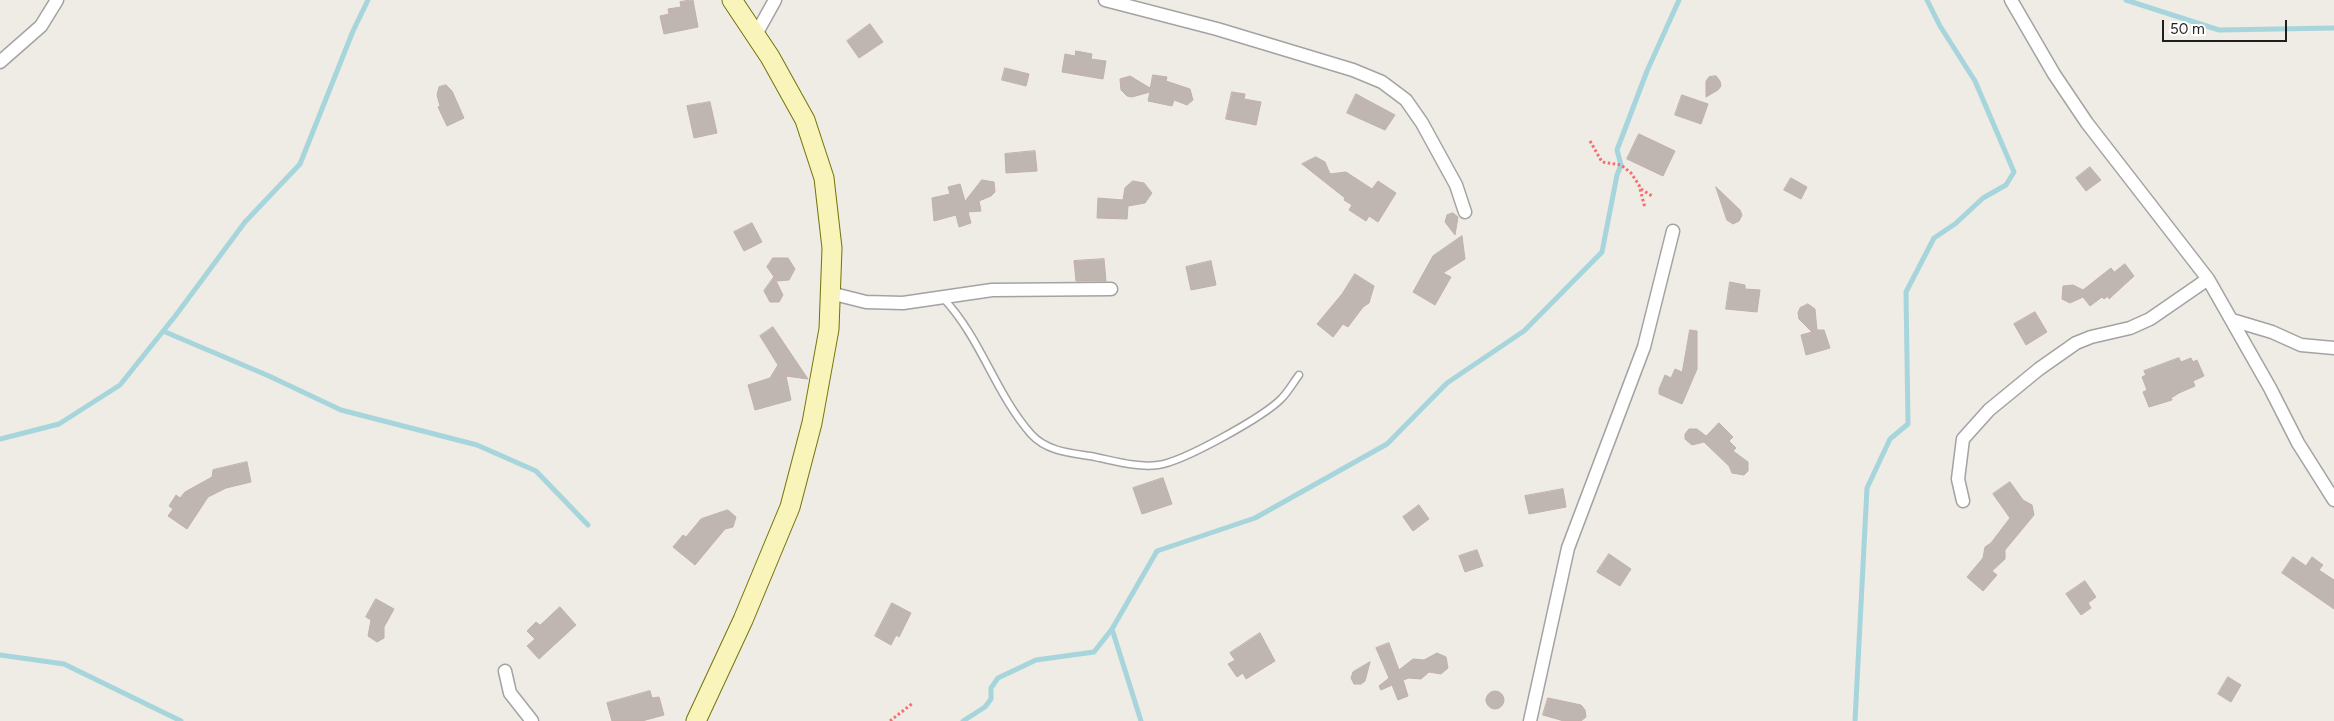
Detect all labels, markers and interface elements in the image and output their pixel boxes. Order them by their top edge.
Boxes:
scale bar [2164,10,2289,42]
text: 50 m [2170,20,2205,38]

